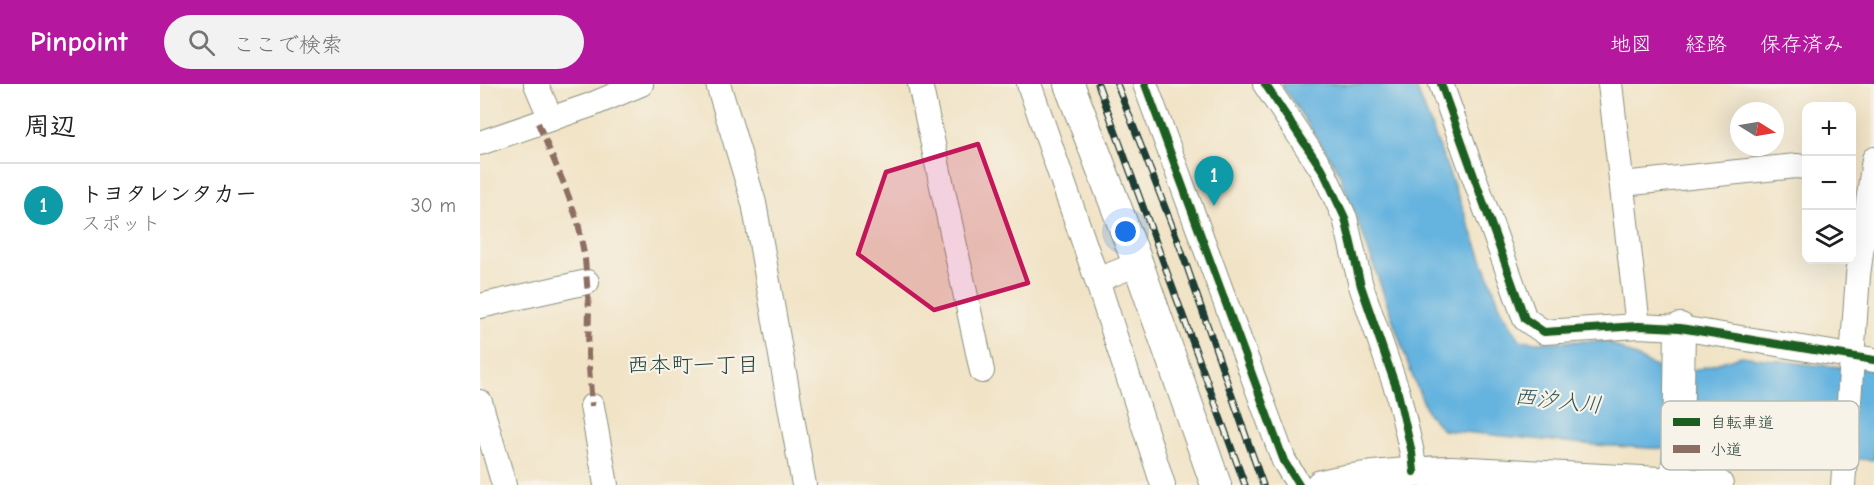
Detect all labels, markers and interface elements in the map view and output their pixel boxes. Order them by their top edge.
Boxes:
search box [164,15,584,69]
text: Pinpoint [30,26,128,58]
icon: search [185,26,218,59]
text: ここで検索 [233,32,343,58]
text: 地図 [1610,32,1652,56]
text: 経路 [1685,32,1727,56]
text: 保存済み [1760,32,1844,56]
north arrow [1730,102,1784,156]
map controls [1802,102,1856,264]
button: + [1802,102,1856,156]
text: 周辺 [24,112,76,142]
pin: 1 [1194,156,1234,206]
button: − [1802,156,1856,210]
text: トヨタレンタカー [81,181,257,207]
text: 1 [40,194,47,217]
text: 30 m [410,194,456,217]
button: layers [1802,210,1856,264]
text: スポット [81,212,161,235]
your location [1111,217,1140,246]
district label: 西本町一丁目 [627,352,759,378]
water label: 西汐入川 [1513,383,1603,419]
legend [1661,401,1859,470]
text: 自転車道 [1710,414,1774,432]
text: 小道 [1710,441,1742,459]

